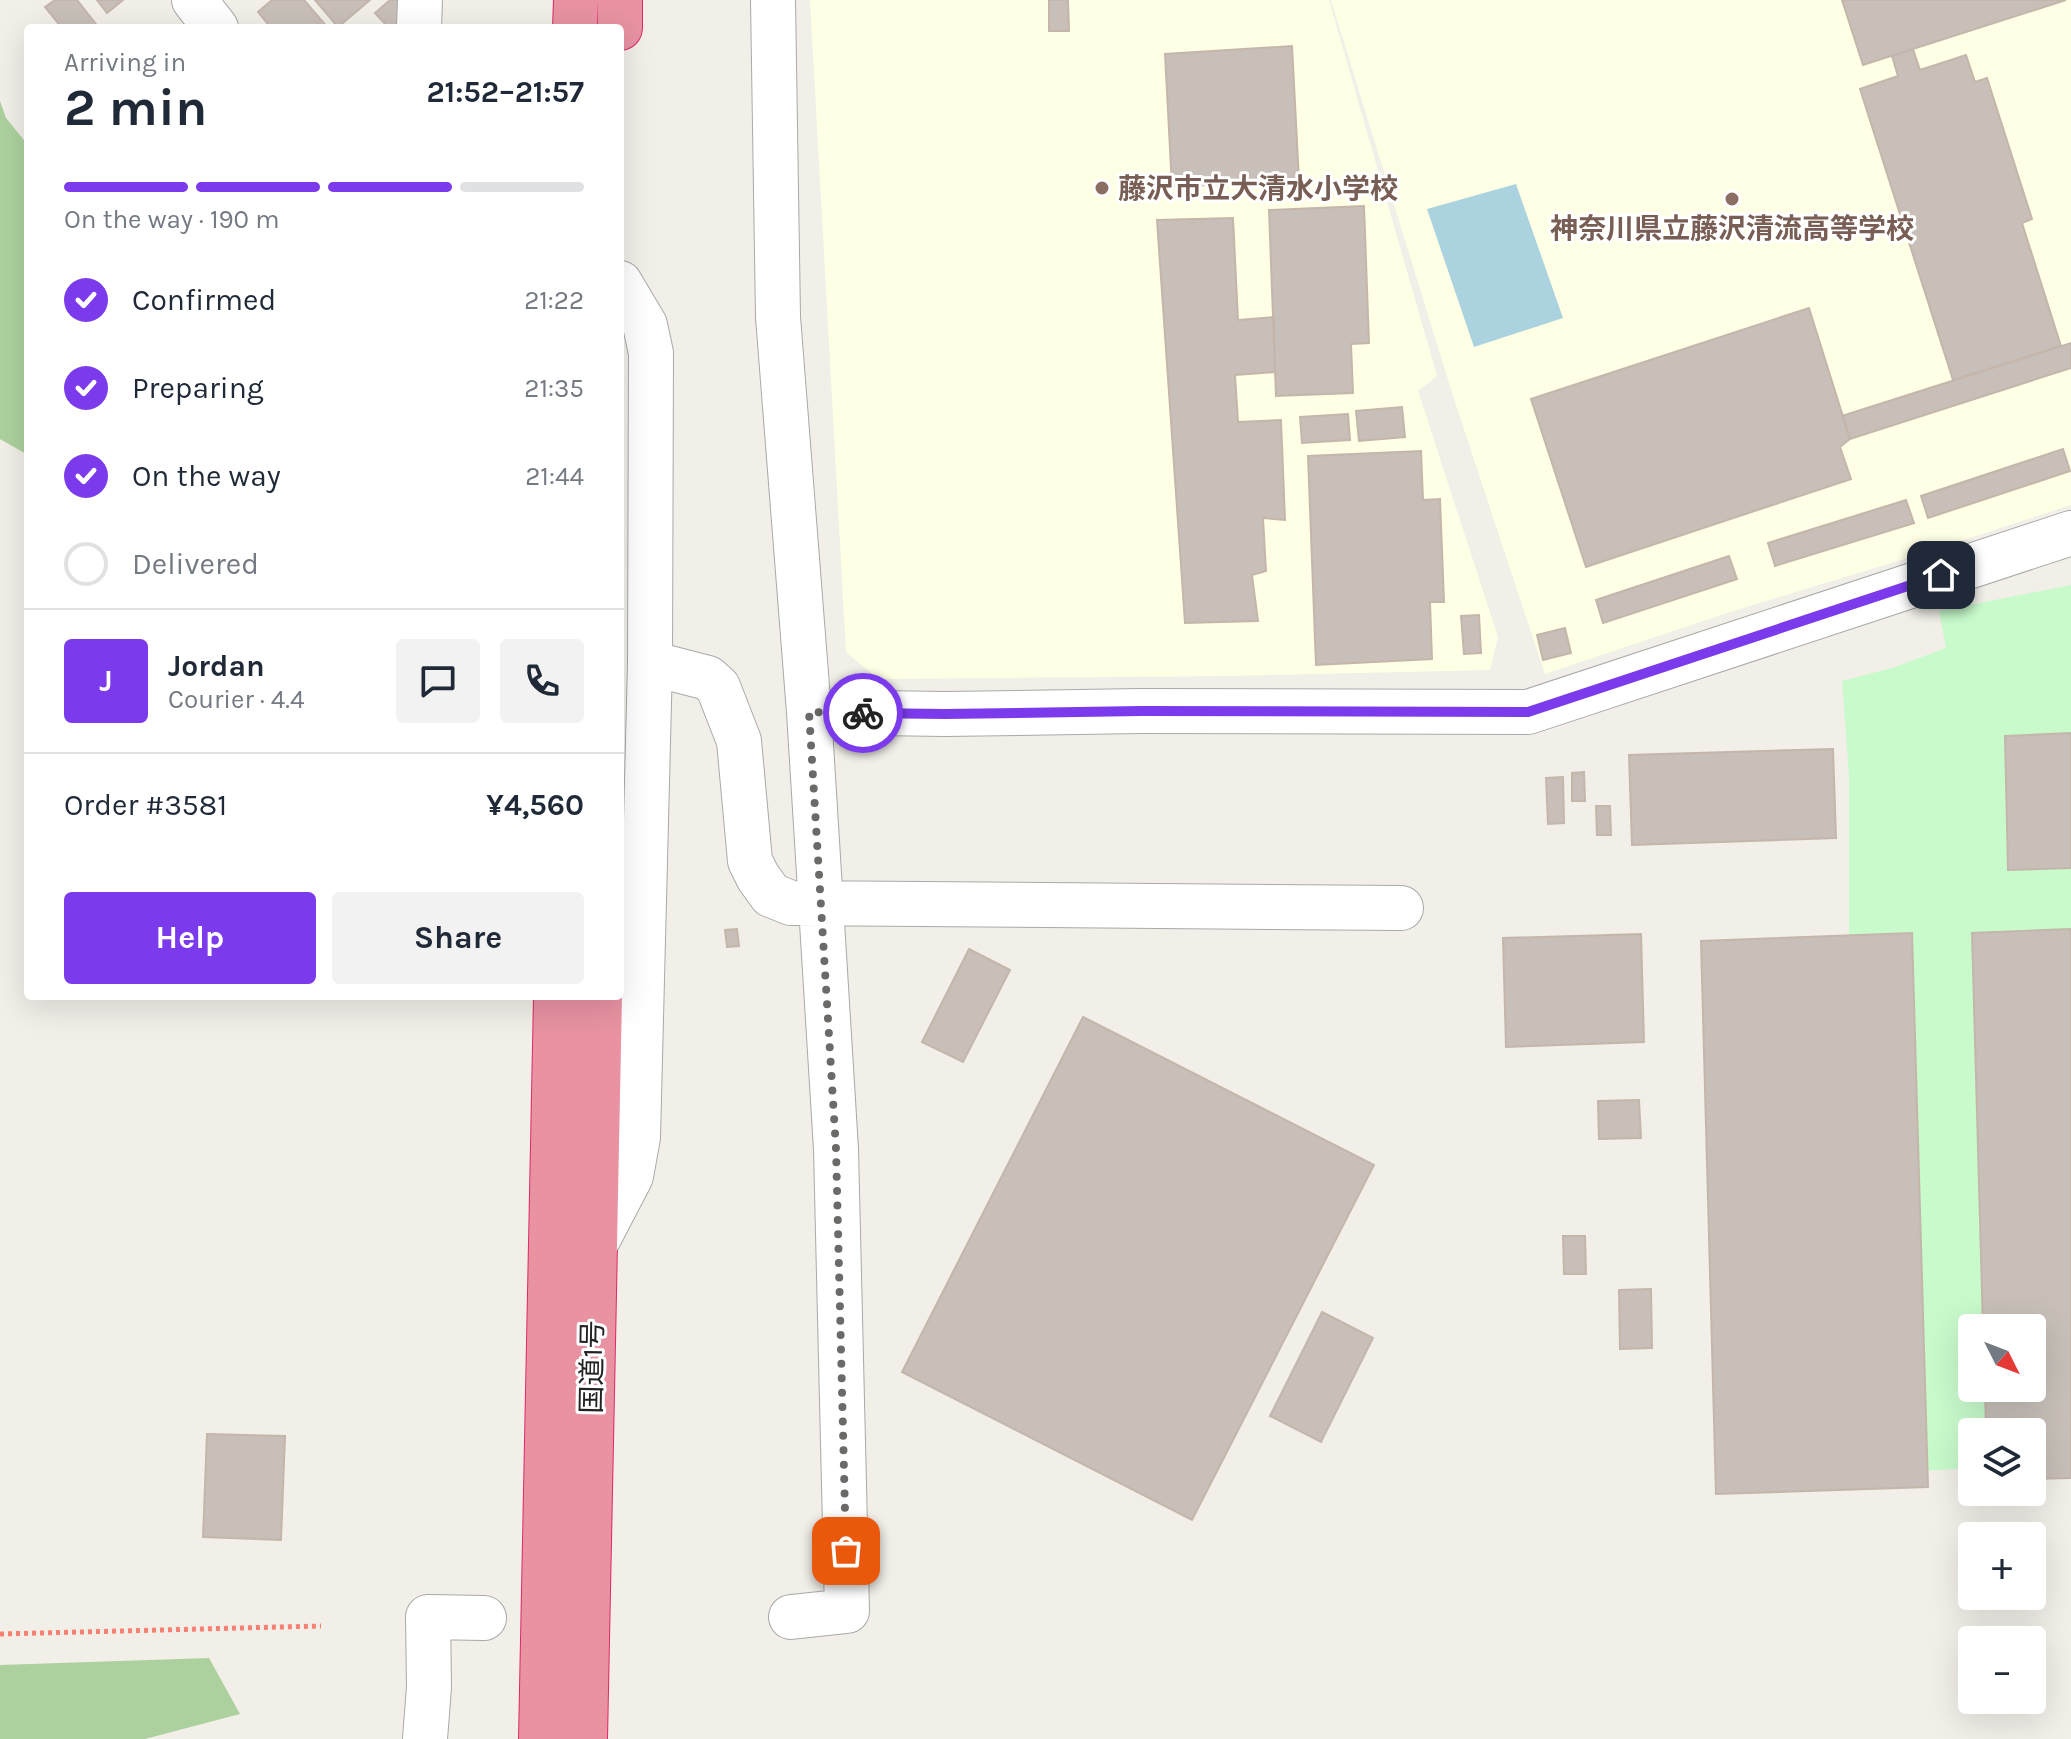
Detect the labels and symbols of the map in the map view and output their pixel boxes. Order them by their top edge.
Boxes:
place label: 藤沢市立大清水小学校 [1118,172,1398,205]
marker: 藤沢市立大清水小学校 [1093,179,1111,197]
marker: 神奈川県立藤沢清流高等学校 [1723,190,1741,208]
place label: 神奈川県立藤沢清流高等学校 [1550,212,1914,245]
pin [1907,541,1975,609]
courier [823,673,903,753]
north arrow [1958,1314,2046,1402]
street label: 国道1号 [575,1320,609,1414]
pin [812,1517,880,1585]

